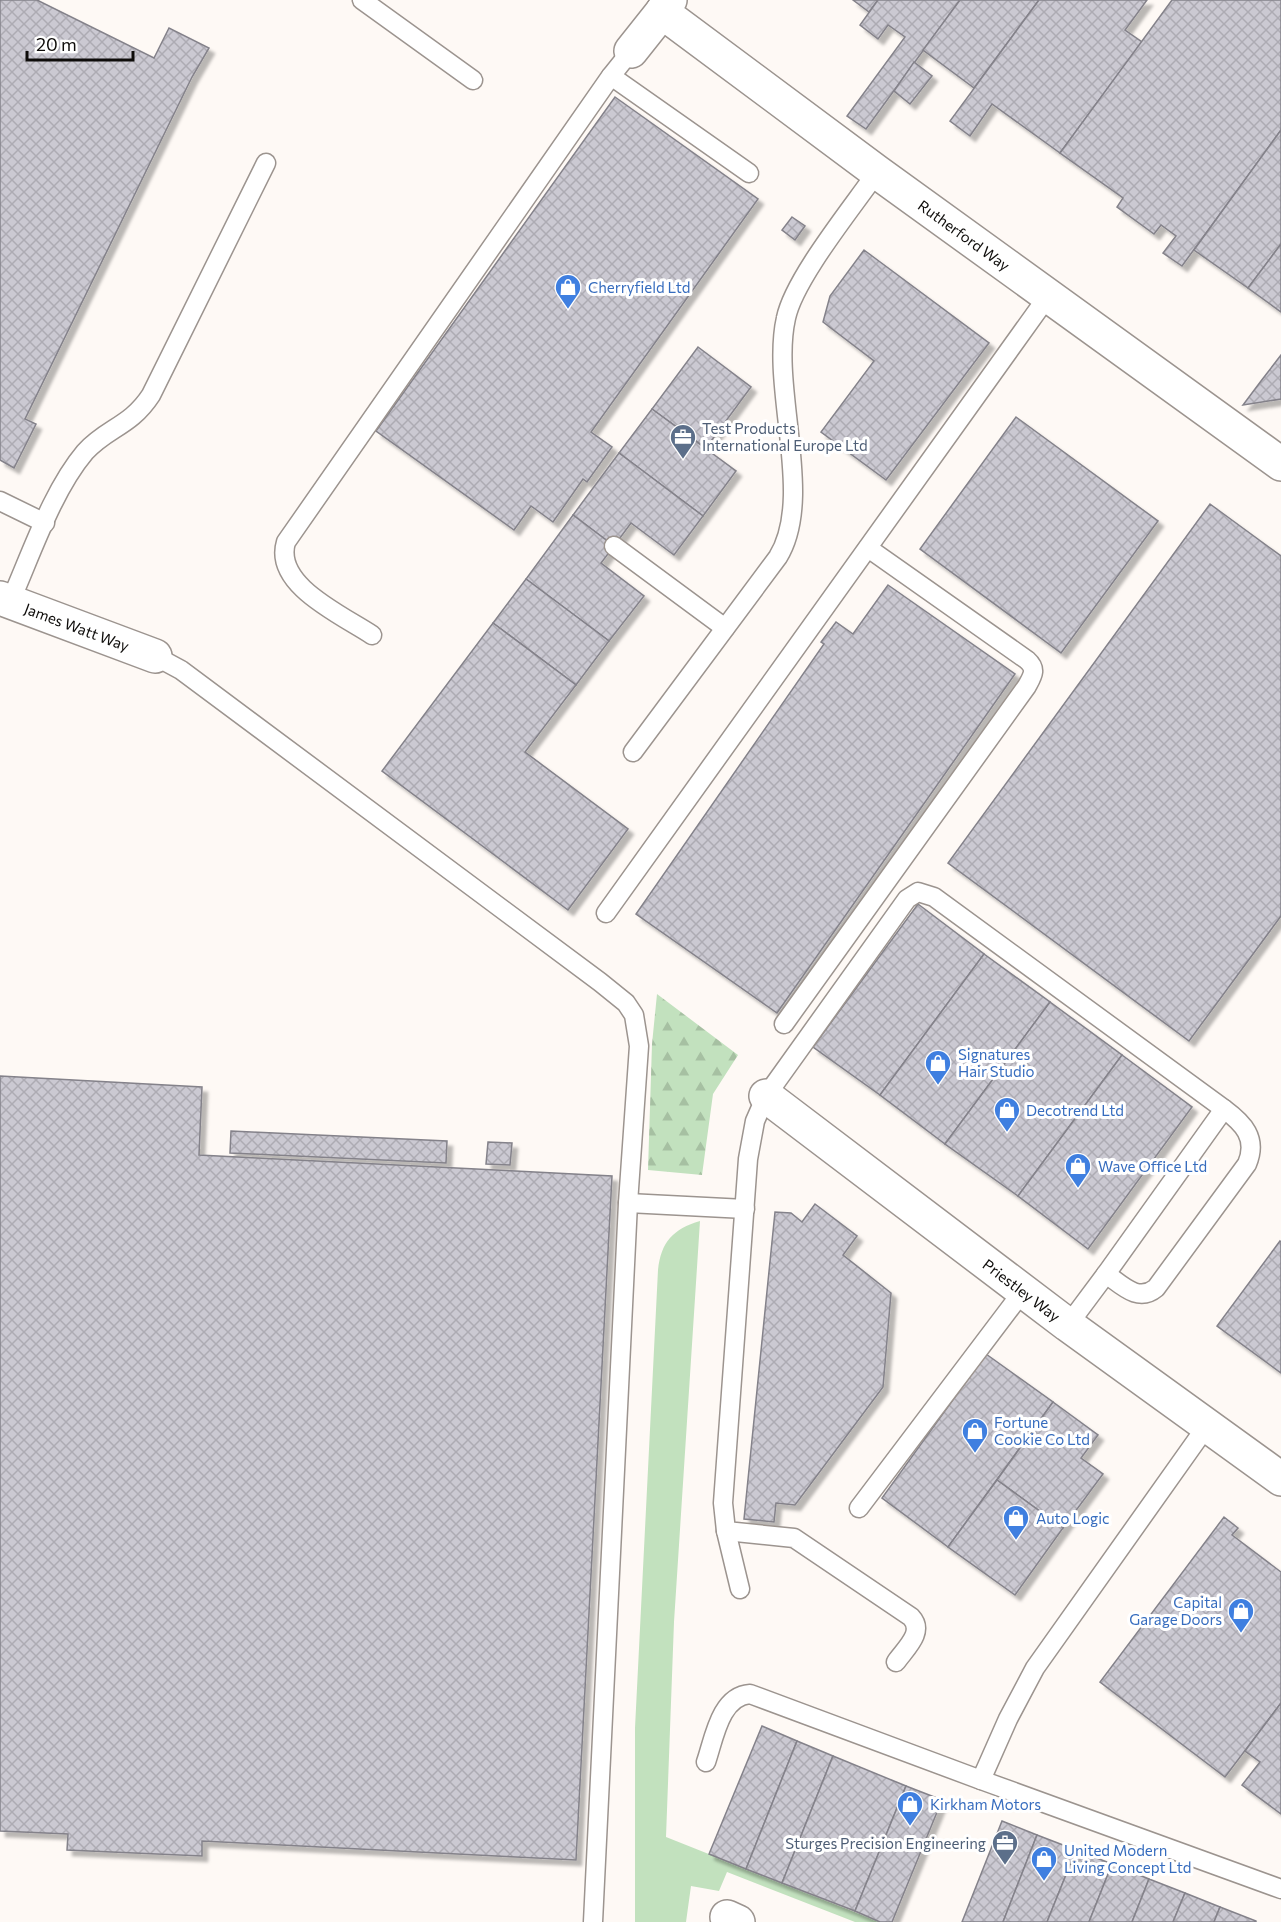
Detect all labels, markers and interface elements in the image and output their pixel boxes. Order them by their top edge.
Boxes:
scale bar [27,24,134,62]
text: 20 m [36,33,77,55]
street label: Rutherford Way [915,196,1014,274]
shop icon: Cherryfield Ltd [553,272,583,310]
place label: Cherryfield Ltd [588,278,690,296]
place label: Test Products International Europe Ltd [702,419,868,454]
office icon: Test Products International Europe Ltd [668,422,698,460]
street label: James Watt Way [22,599,132,655]
place label: Signatures Hair Studio [958,1045,1034,1080]
shop icon: Signatures Hair Studio [923,1048,953,1086]
shop icon: Decotrend Ltd [992,1095,1022,1133]
place label: Decotrend Ltd [1026,1101,1124,1119]
shop icon: Wave Office Ltd [1063,1151,1093,1189]
place label: Wave Office Ltd [1098,1157,1207,1175]
street label: Priestley Way [980,1255,1064,1325]
place label: Fortune Cookie Co Ltd [994,1413,1090,1448]
shop icon: Fortune Cookie Co Ltd [960,1416,990,1454]
shop icon: Auto Logic [1001,1503,1031,1541]
place label: Auto Logic [1036,1509,1109,1527]
place label: Capital Garage Doors [1129,1593,1222,1628]
shop icon: Capital Garage Doors [1226,1596,1256,1634]
shop icon: Kirkham Motors [895,1789,925,1827]
place label: Kirkham Motors [930,1795,1041,1813]
office icon: Sturges Precision Engineering [990,1828,1020,1866]
place label: Sturges Precision Engineering [785,1834,986,1852]
place label: United Modern Living Concept Ltd [1064,1841,1191,1876]
shop icon: United Modern Living Concept Ltd [1029,1844,1059,1882]

